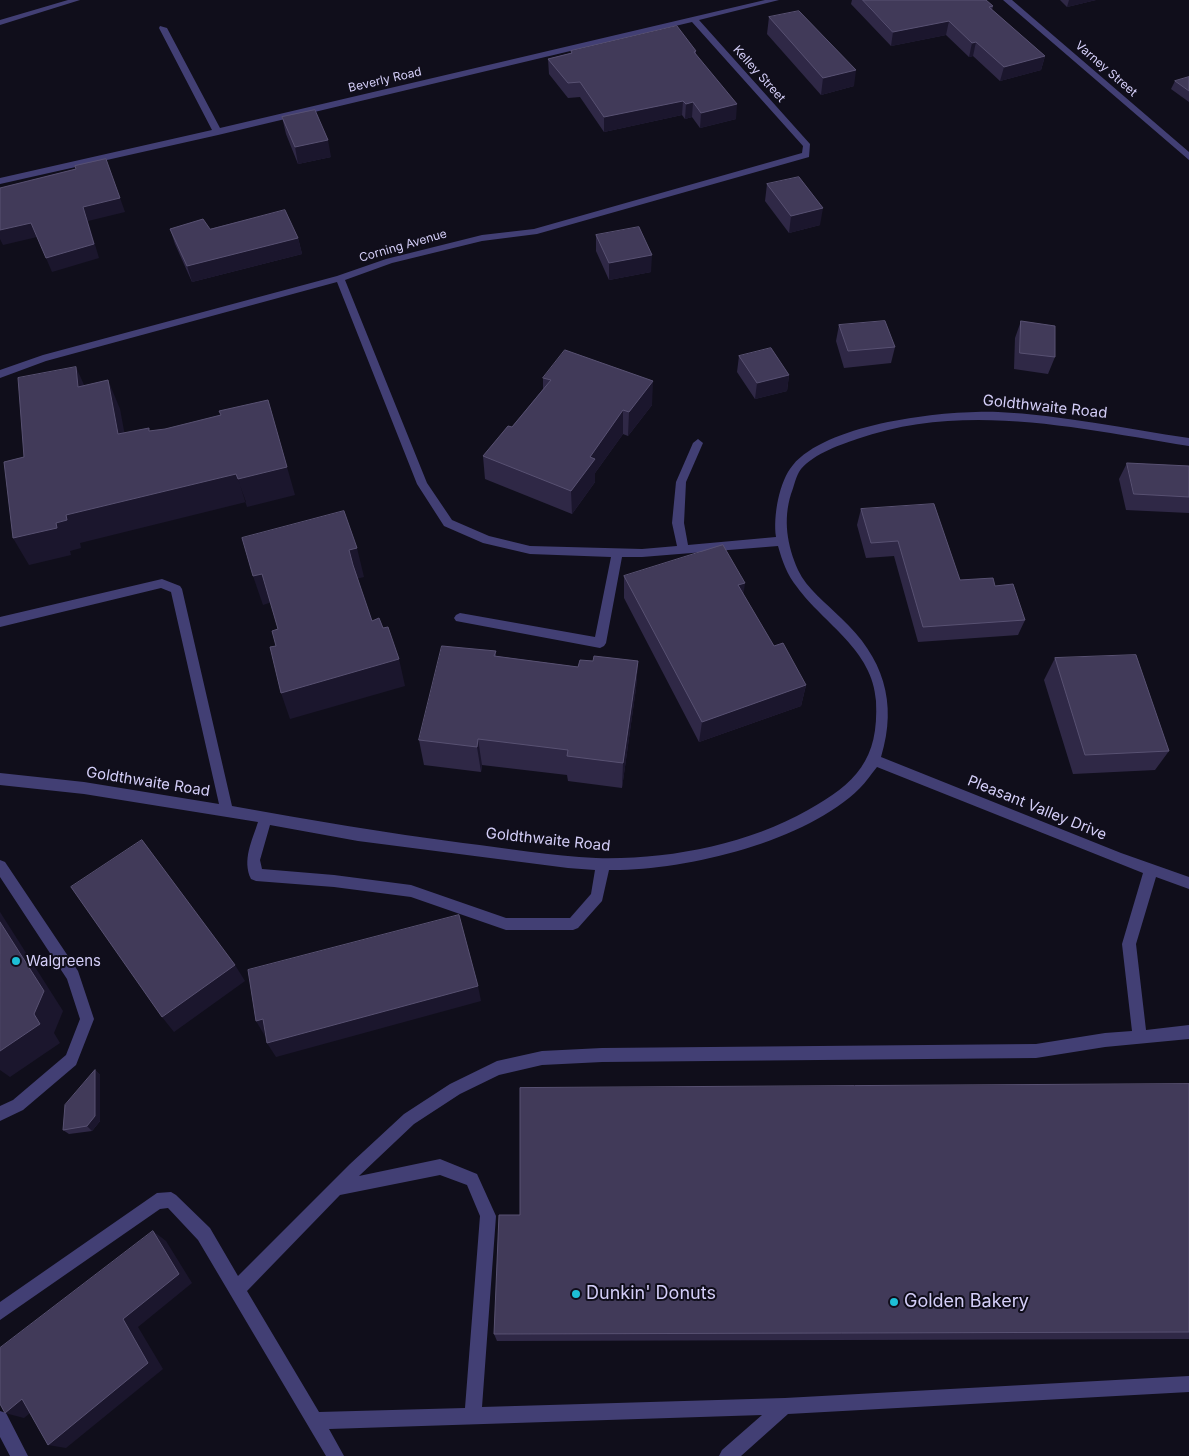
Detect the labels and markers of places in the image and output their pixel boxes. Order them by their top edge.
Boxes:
place label: Walgreens [26,952,101,970]
marker: Walgreens [10,955,22,967]
place label: Dunkin' Donuts [586,1283,716,1305]
marker: Dunkin' Donuts [570,1288,582,1300]
place label: Golden Bakery [904,1291,1029,1313]
marker: Golden Bakery [888,1296,900,1308]

